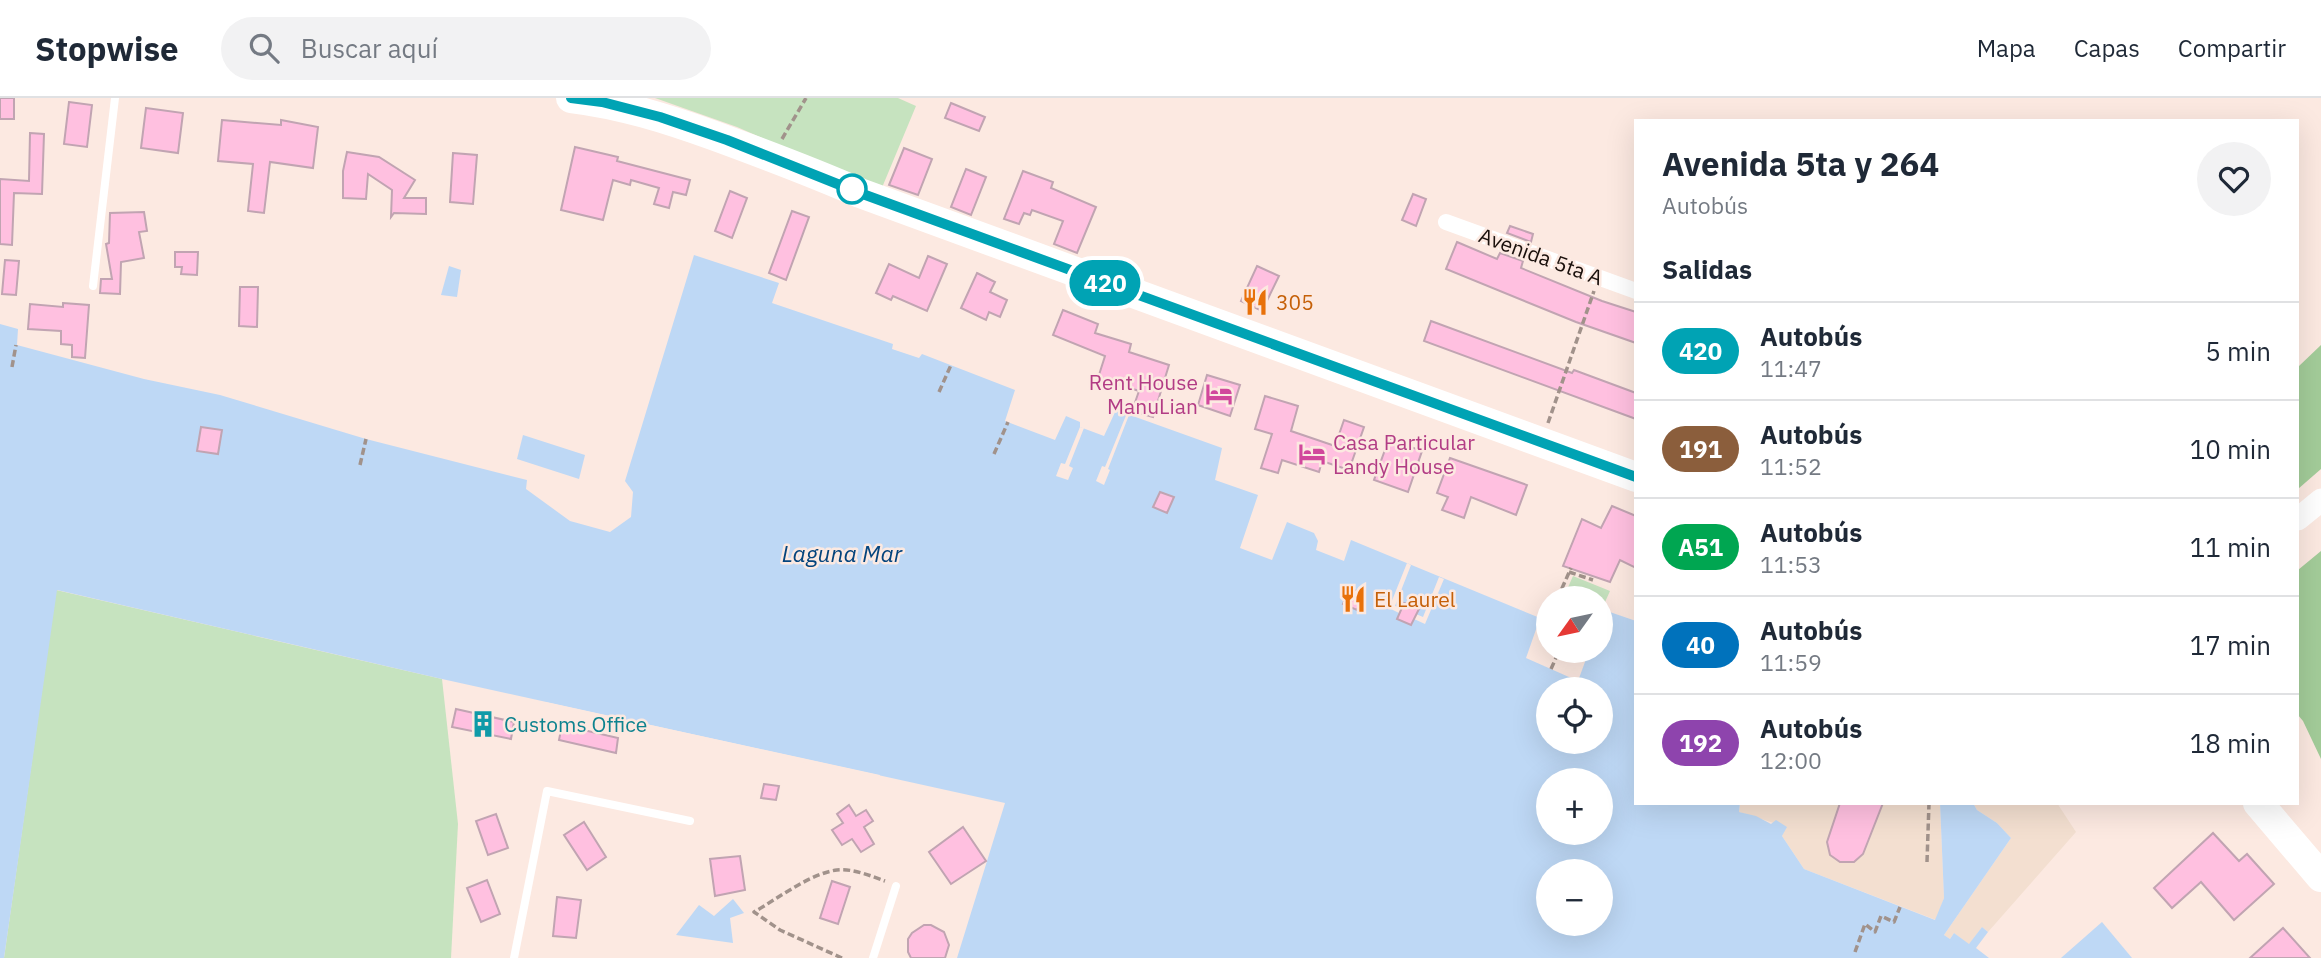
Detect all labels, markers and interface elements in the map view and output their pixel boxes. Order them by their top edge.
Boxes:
search box [221,17,711,80]
text: Stopwise [35,27,179,70]
icon: search [245,29,283,67]
text: Buscar aquí [301,31,438,65]
text: Mapa [1977,32,2036,64]
text: Capas [2074,32,2140,64]
text: Compartir [2178,32,2286,64]
text: Avenida 5ta y 264 [1662,142,1939,185]
button: heart [2197,142,2271,216]
unlabelled marker [837,174,867,204]
text: Autobús [1662,190,1748,220]
street label: Avenida 5ta A [1475,221,1607,291]
text: Salidas [1662,252,1752,286]
line badge: 420 [1065,260,1145,306]
text: 420 [1083,267,1127,299]
restaurant icon: 305 [1240,287,1270,317]
place label: 305 [1276,288,1314,316]
text: Autobús [1760,319,1862,353]
text: 5 min [2205,334,2271,368]
text: 420 [1679,335,1722,367]
text: 11:47 [1760,353,1822,383]
place label: Rent House ManuLian [1089,368,1198,420]
hotel icon: Rent House ManuLian [1204,379,1234,409]
text: Autobús [1760,417,1862,451]
place label: Casa Particular Landy House [1333,428,1475,480]
text: 10 min [2190,432,2271,466]
text: 191 [1679,433,1722,465]
hotel icon: Casa Particular Landy House [1297,439,1327,469]
text: 11:52 [1760,451,1822,481]
text: Autobús [1760,515,1862,549]
text: 11 min [2190,530,2271,564]
text: A51 [1678,531,1723,563]
water label: Laguna Mar [782,538,903,568]
text: 11:53 [1760,549,1822,579]
restaurant icon: El Laurel [1338,584,1368,614]
place label: El Laurel [1374,585,1456,613]
north arrow [1536,586,1614,663]
map controls [1536,586,1613,936]
text: Autobús [1760,613,1862,647]
text: 17 min [2190,628,2271,662]
text: 40 [1686,629,1715,661]
text: 11:59 [1760,647,1822,677]
button: locate [1536,677,1613,754]
building icon: Customs Office [468,709,498,739]
place label: Customs Office [504,710,647,738]
text: Autobús [1760,711,1862,745]
text: 18 min [2190,726,2271,760]
text: 192 [1679,727,1722,759]
text: 12:00 [1760,745,1822,775]
button: + [1536,768,1613,845]
button: − [1536,859,1613,936]

